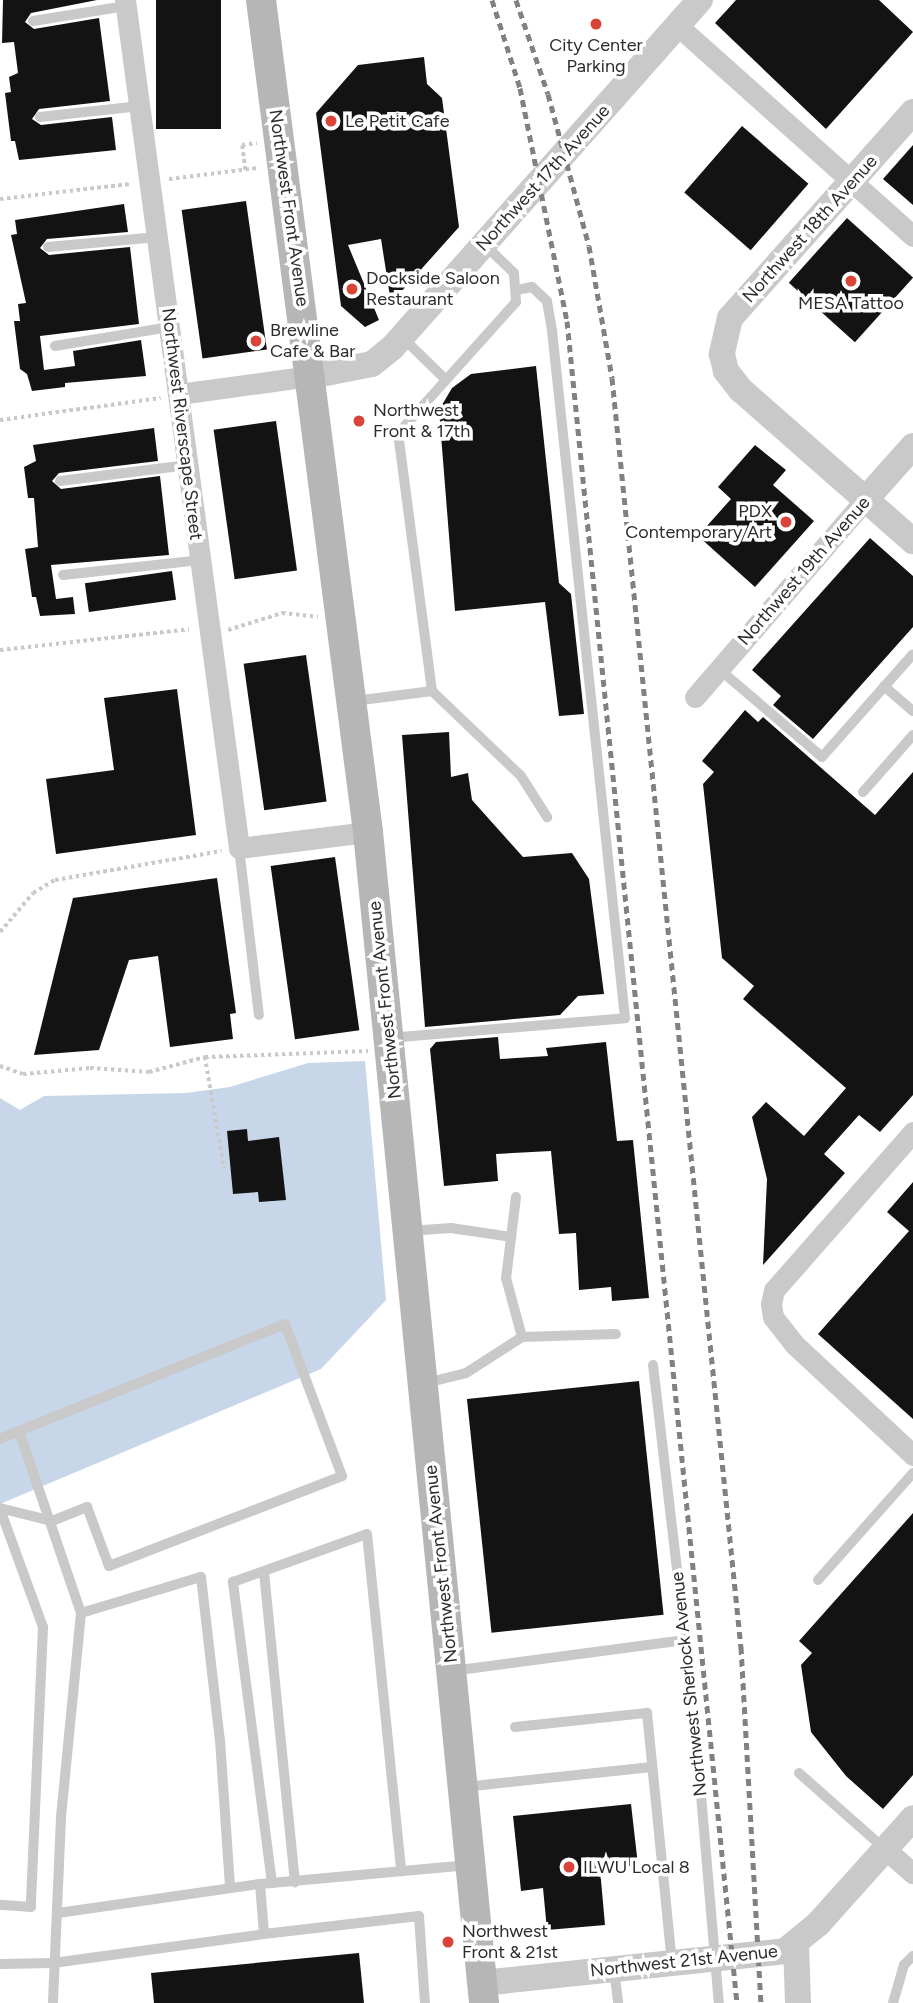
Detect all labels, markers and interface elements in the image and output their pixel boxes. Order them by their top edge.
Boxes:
marker: City Center Parking [588,16,604,32]
place label: City Center Parking [549,35,643,78]
street label: Northwest 17th Avenue [471,100,615,256]
street label: Northwest Front Avenue [264,108,314,308]
place label: Le Petit Cafe [345,110,450,132]
marker: Le Petit Cafe [323,113,339,129]
street label: Northwest 18th Avenue [738,151,882,307]
place label: Dockside Saloon Restaurant [366,268,500,310]
marker: MESA Tattoo [843,273,859,289]
marker: Dockside Saloon Restaurant [344,281,360,297]
place label: MESA Tattoo [798,292,904,314]
street label: Northwest Riverscape Street [157,307,207,541]
place label: Brewline Cafe & Bar [270,320,355,362]
marker: Brewline Cafe & Bar [248,333,264,349]
place label: Northwest Front & 17th [373,400,470,442]
marker: Northwest Front & 17th [351,413,367,429]
street label: Northwest 19th Avenue [733,492,875,650]
place label: PDX Contemporary Art [625,501,772,544]
marker: PDX Contemporary Art [778,514,794,530]
street label: Northwest Front Avenue [364,900,406,1100]
street label: Northwest Front Avenue [420,1464,462,1664]
street label: Northwest Sherlock Avenue [666,1571,712,1797]
place label: ILWU Local 8 [583,1856,690,1878]
marker: ILWU Local 8 [561,1859,577,1875]
place label: Northwest Front & 21st [462,1921,558,1964]
marker: Northwest Front & 21st [440,1934,456,1950]
street label: Northwest 21st Avenue [589,1940,779,1982]

